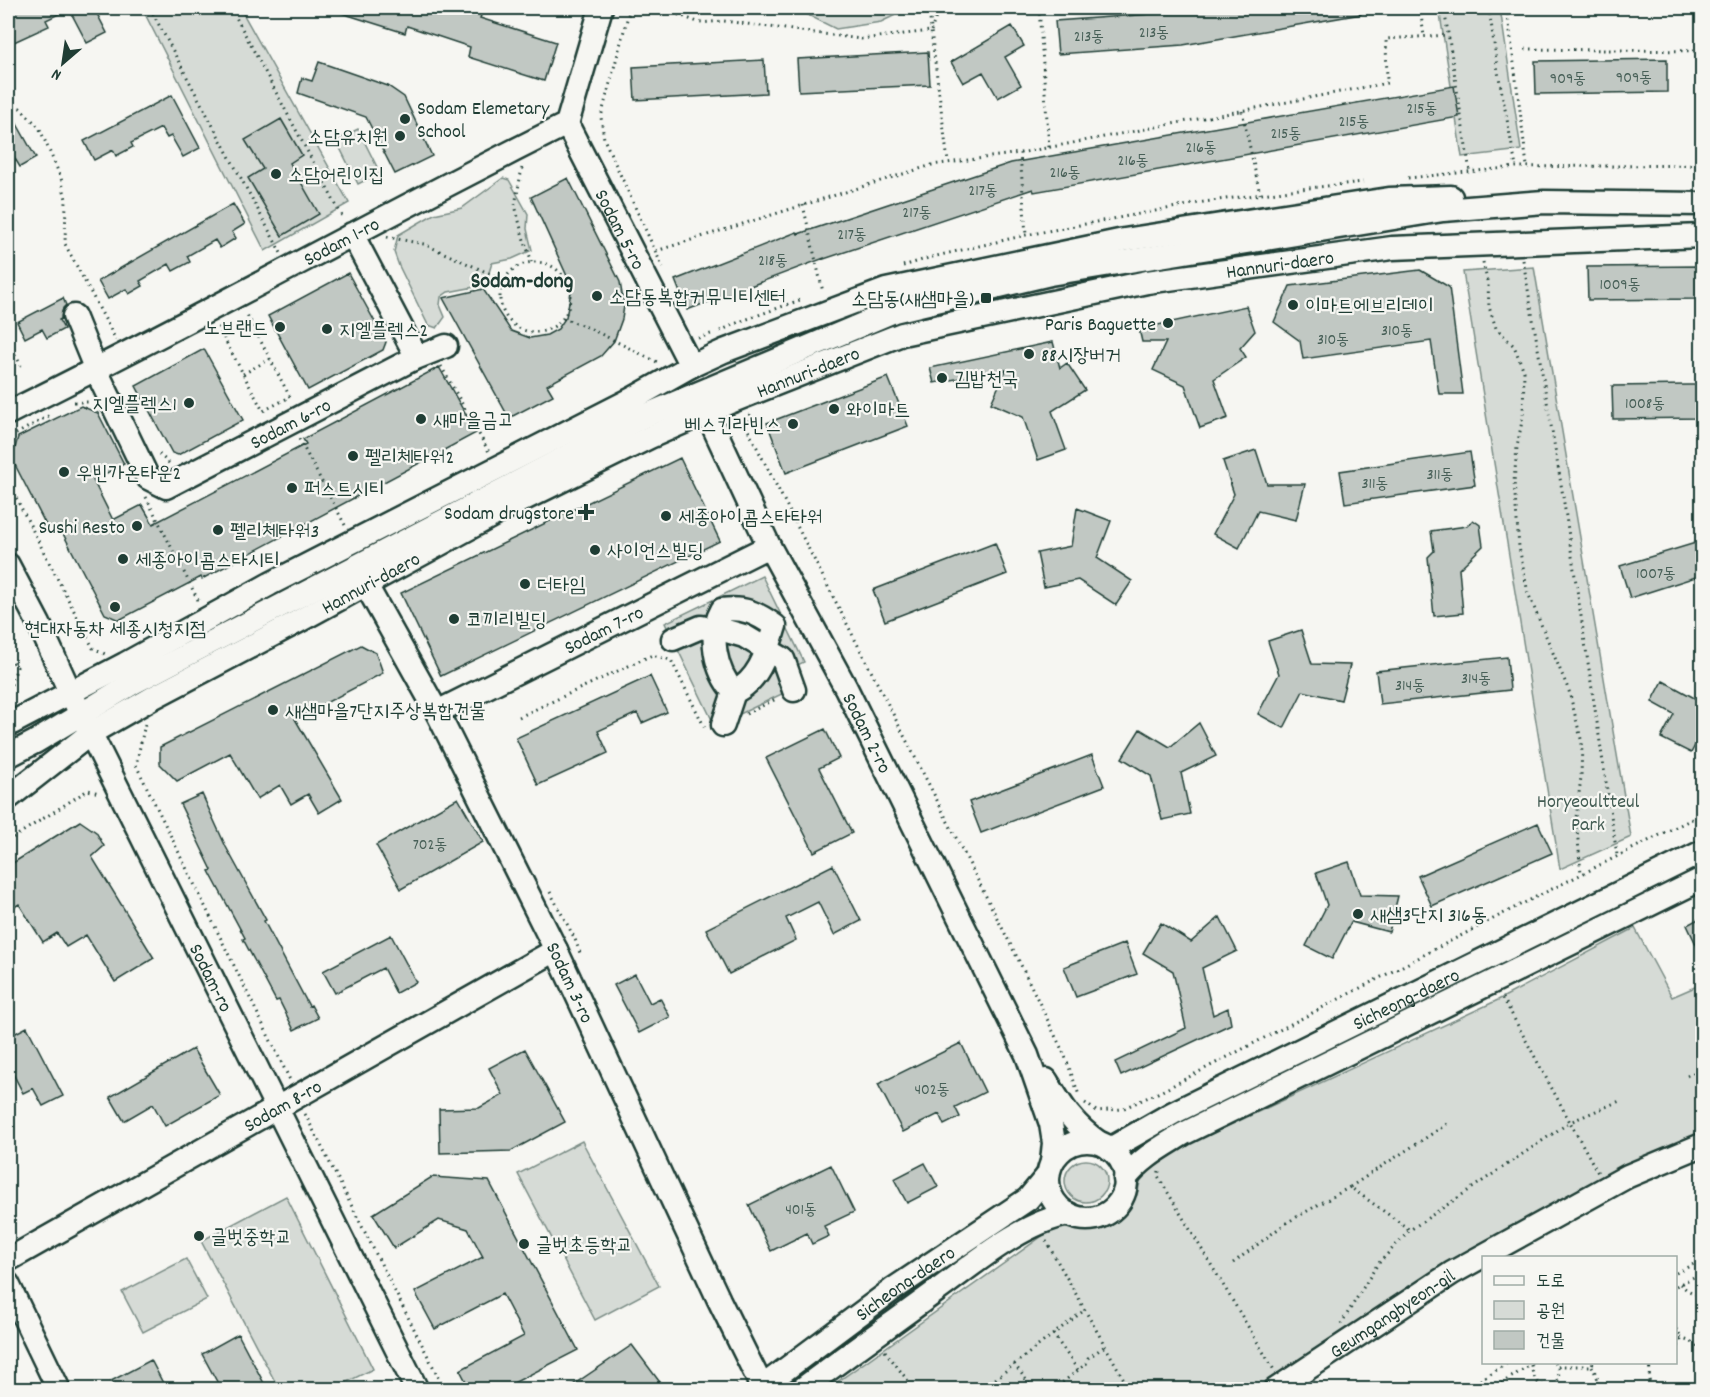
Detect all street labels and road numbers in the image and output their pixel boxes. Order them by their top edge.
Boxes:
street label: Sodam 5-ro [586,185,651,276]
street label: Sodam 1-ro [299,212,385,275]
street label: Hannuri-daero [1225,245,1336,288]
street label: Hannuri-daero [753,341,865,407]
street label: Sodam 6-ro [246,393,337,458]
street label: Hannuri-daero [317,546,426,623]
street label: Sodam 7-ro [560,600,649,663]
street label: Sodam 2-ro [834,689,897,779]
street label: Sodam 3-ro [537,938,599,1029]
street label: Sodam-ro [180,940,238,1018]
street label: Sicheong-daero [1349,963,1465,1039]
street label: Sodam 8-ro [239,1074,328,1141]
street label: Sicheong-daero [851,1240,962,1330]
street label: Geumgangbyeon-gil [1325,1263,1462,1367]

